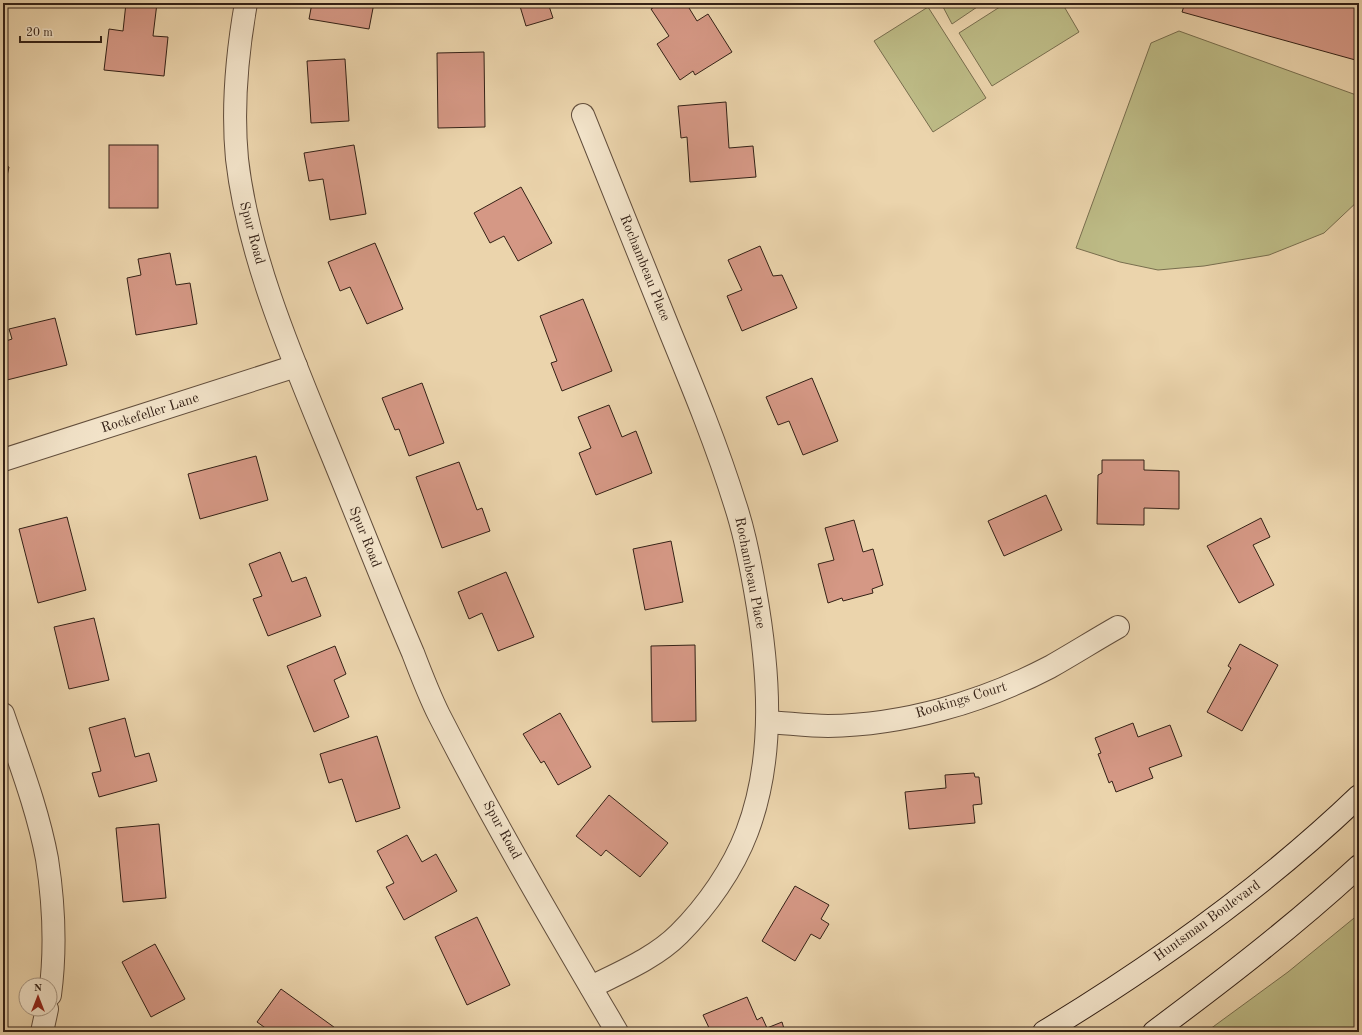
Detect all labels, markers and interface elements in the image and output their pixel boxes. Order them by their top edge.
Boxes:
scale bar [20,18,101,44]
text: 20 m [26,27,53,39]
street label: Spur Road [237,200,267,266]
street label: Rochambeau Place [617,213,673,323]
street label: Rockefeller Lane [99,391,201,435]
street label: Spur Road [346,505,384,569]
street label: Rochambeau Place [732,516,768,630]
street label: Rookings Court [914,679,1008,721]
street label: Spur Road [480,799,524,861]
street label: Huntsman Boulevard [1151,878,1263,964]
north arrow [18,977,58,1017]
text: N [34,983,43,994]

